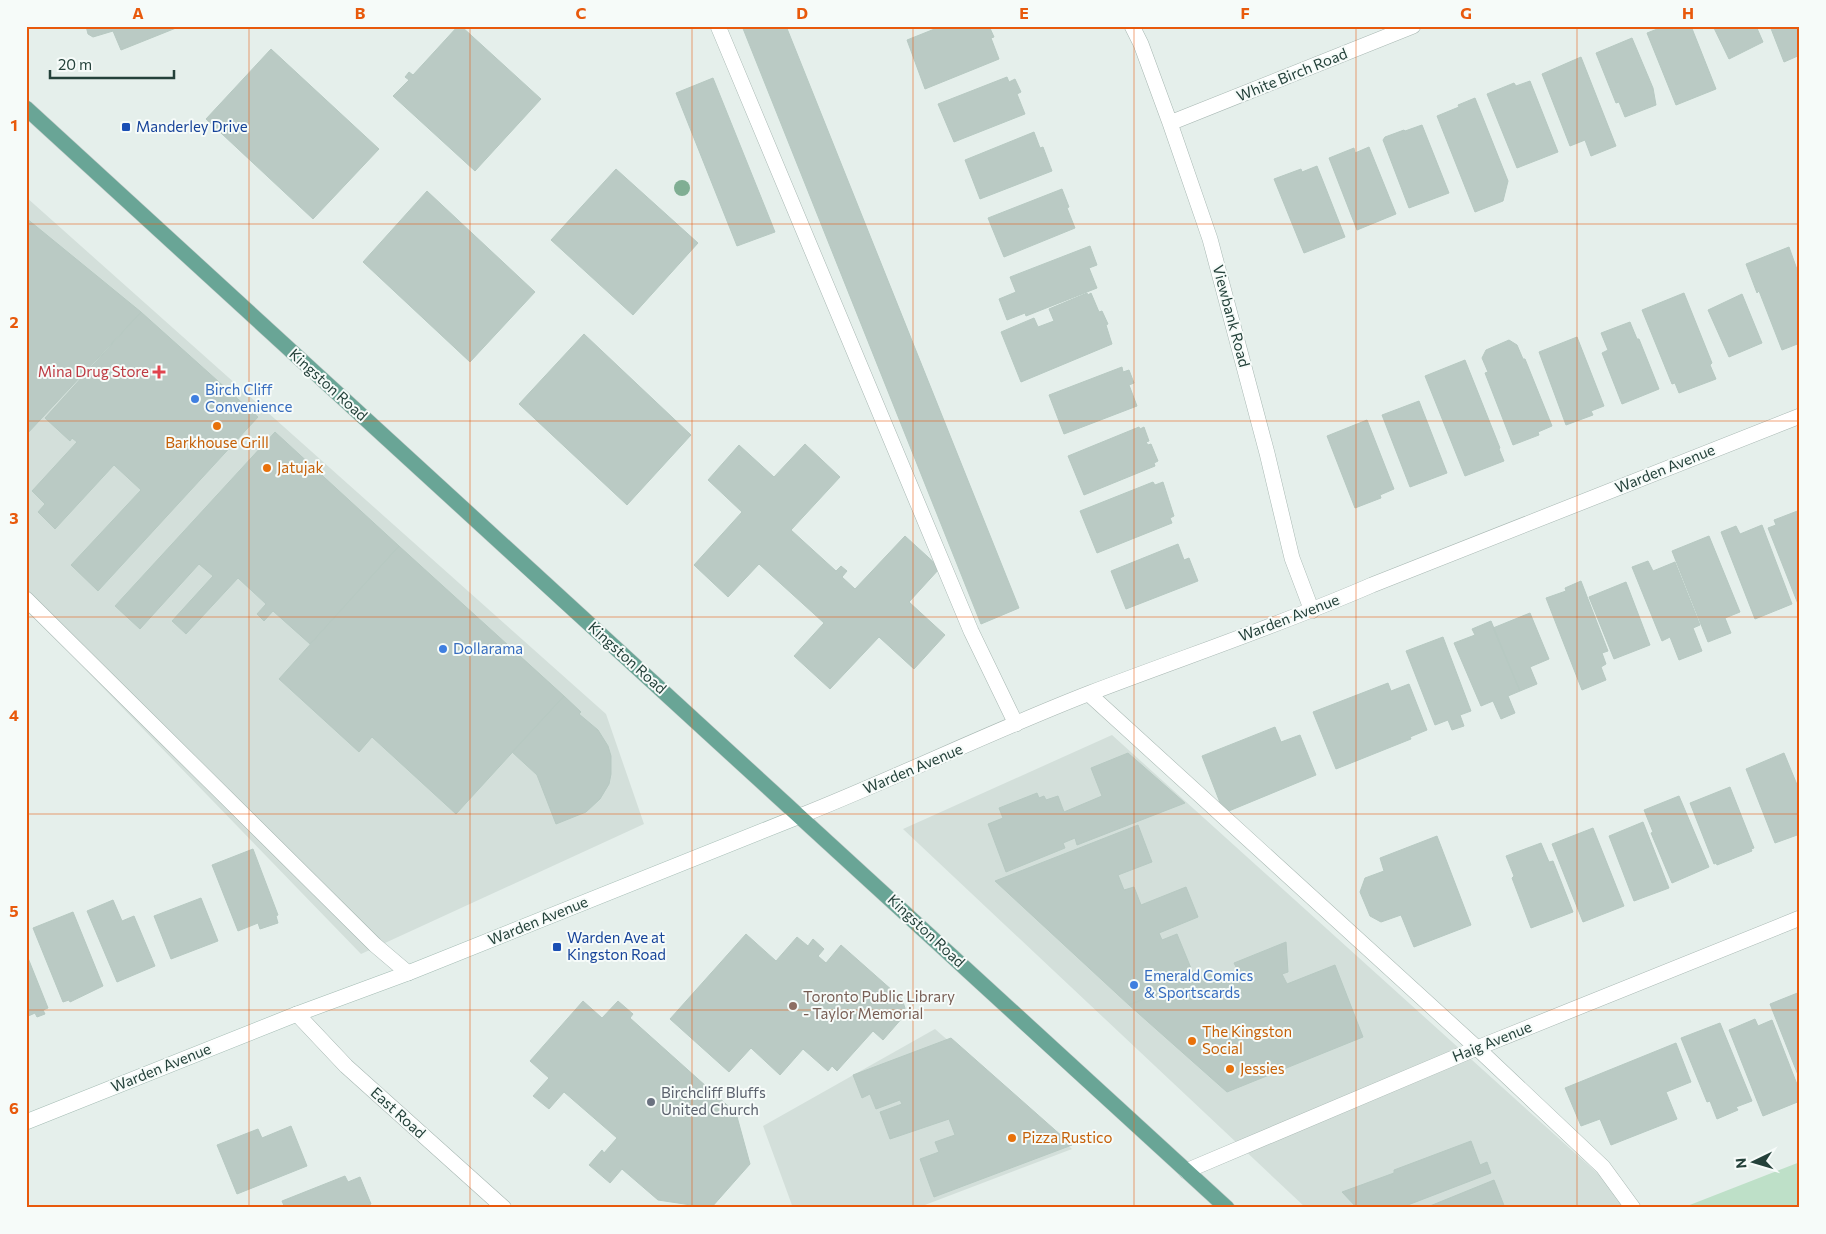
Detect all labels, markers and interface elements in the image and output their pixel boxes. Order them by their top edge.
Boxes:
text: A [132,3,144,22]
text: B [355,3,366,22]
text: C [576,3,587,22]
text: D [796,3,808,22]
text: E [1019,3,1029,22]
text: F [1240,3,1250,22]
text: G [1460,3,1472,22]
text: H [1682,3,1694,22]
street label: White Birch Road [1234,44,1350,104]
scale bar [50,48,174,80]
text: 20 m [58,55,92,73]
text: 1 [10,115,18,134]
place label: Manderley Drive [136,117,248,135]
marker: Manderley Drive [120,121,132,133]
street label: Viewbank Road [1210,263,1254,369]
text: 2 [9,312,19,331]
street label: Kingston Road [286,344,371,424]
place label: Mina Drug Store [38,362,149,380]
marker: Mina Drug Store [153,366,165,378]
place label: Birch Cliff Convenience [205,380,292,415]
marker: Birch Cliff Convenience [189,393,201,405]
marker: Barkhouse Grill [211,420,223,432]
place label: Barkhouse Grill [165,433,269,451]
street label: Warden Avenue [1612,440,1717,496]
place label: Jatujak [277,458,324,476]
marker: Jatujak [261,462,273,474]
text: 3 [9,508,19,527]
street label: Warden Avenue [1236,590,1341,644]
street label: Kingston Road [585,617,670,697]
place label: Dollarama [453,639,523,657]
marker: Dollarama [437,643,449,655]
text: 4 [9,705,19,724]
street label: Warden Avenue [860,739,965,797]
street label: Kingston Road [884,890,969,971]
street label: Warden Avenue [485,892,590,948]
text: 5 [9,901,19,920]
place label: Warden Ave at Kingston Road [567,928,666,963]
marker: Warden Ave at Kingston Road [551,941,563,953]
place label: Emerald Comics & Sportscards [1144,966,1254,1001]
marker: Emerald Comics & Sportscards [1128,979,1140,991]
place label: Toronto Public Library - Taylor Memorial [803,987,955,1022]
marker: Toronto Public Library - Taylor Memorial [787,1000,799,1012]
street label: Haig Avenue [1449,1017,1534,1065]
place label: The Kingston Social [1202,1022,1292,1057]
marker: The Kingston Social [1186,1035,1198,1047]
street label: Warden Avenue [108,1039,213,1095]
place label: Jessies [1240,1059,1285,1077]
marker: Jessies [1224,1063,1236,1075]
street label: East Road [368,1083,430,1142]
place label: Birchcliff Bluffs United Church [661,1083,766,1118]
marker: Birchcliff Bluffs United Church [645,1096,657,1108]
text: 6 [9,1098,19,1117]
place label: Pizza Rustico [1022,1128,1112,1146]
marker: Pizza Rustico [1006,1132,1018,1144]
north arrow [1728,1136,1778,1186]
text: N [1732,1157,1749,1169]

